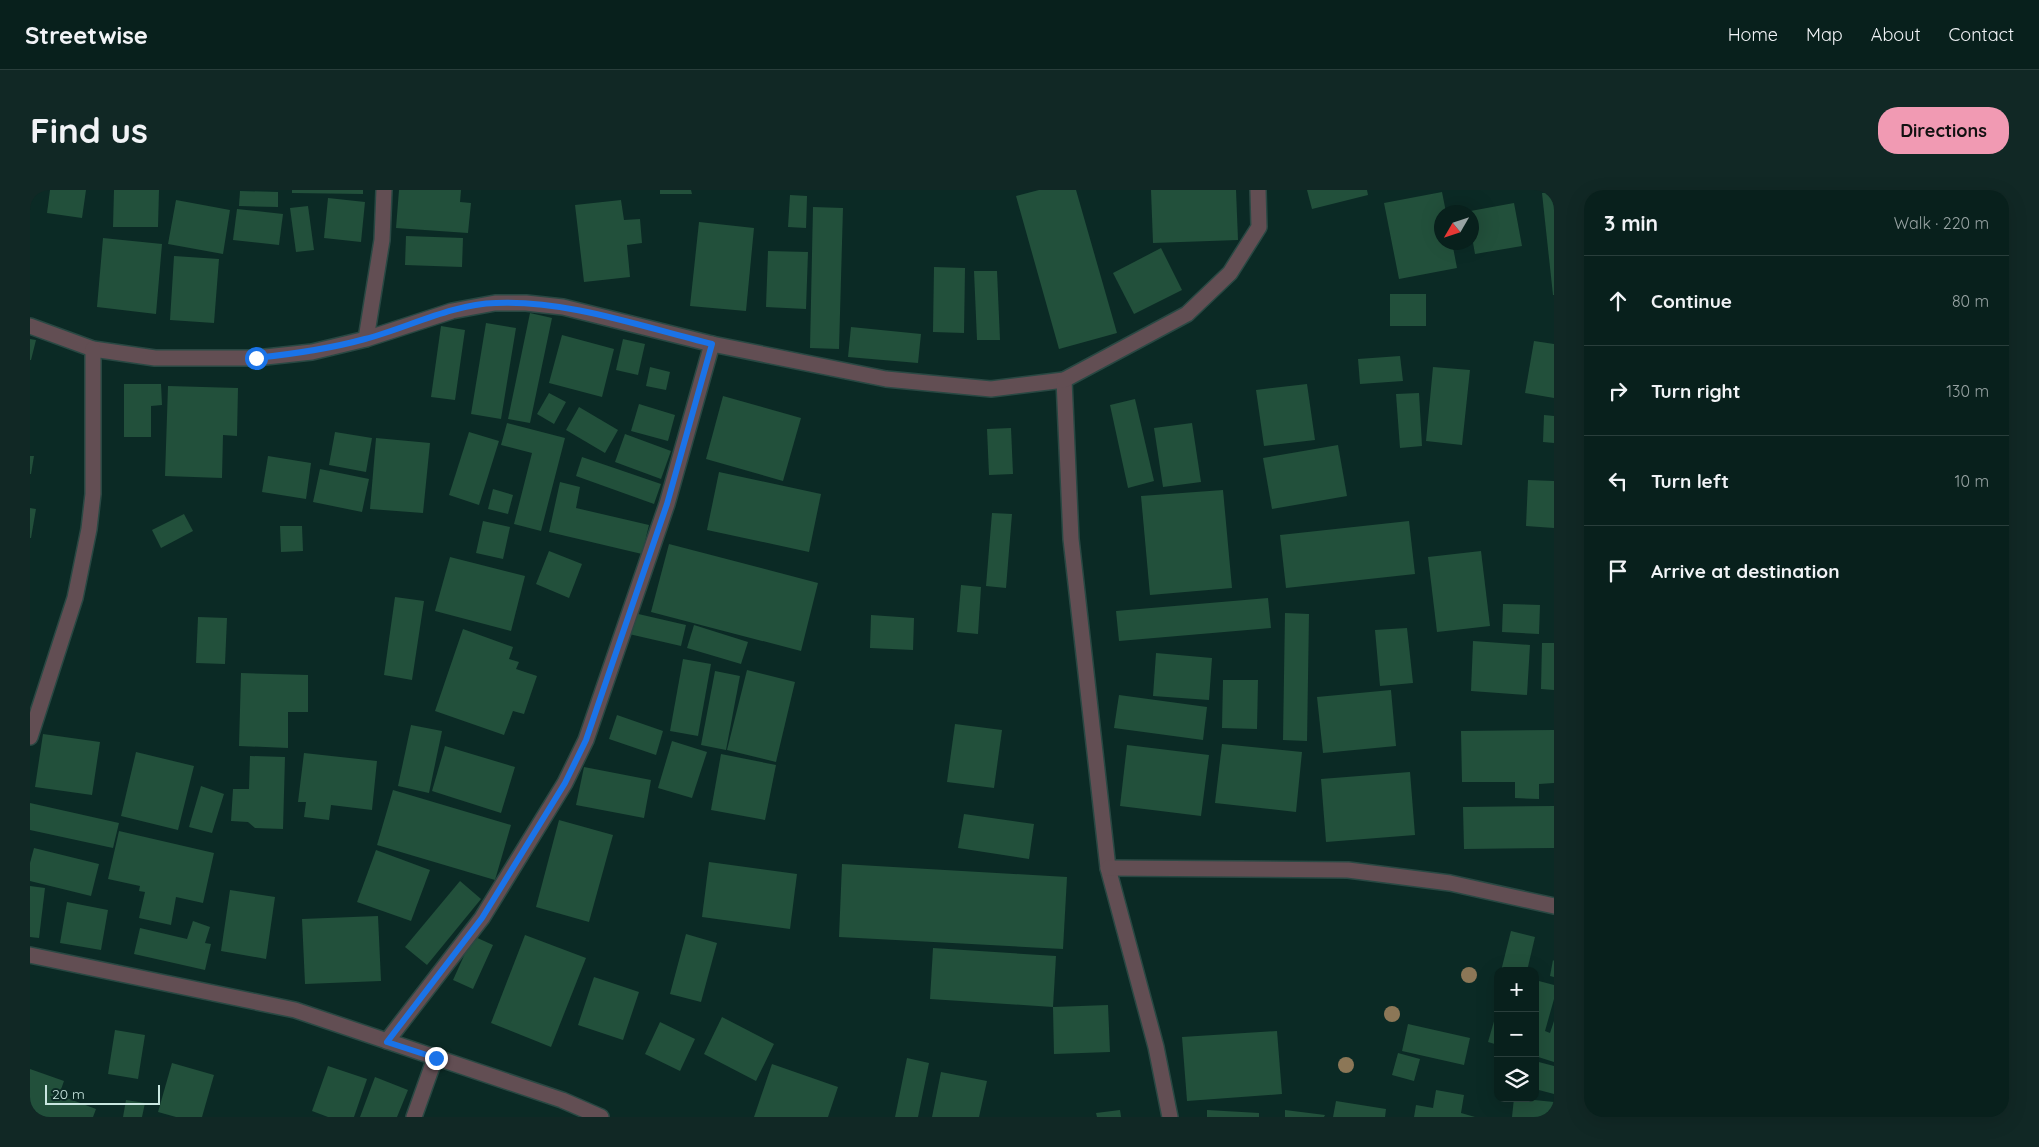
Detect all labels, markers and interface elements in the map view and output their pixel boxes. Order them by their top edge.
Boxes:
text: Streetwise [25,20,148,50]
text: Home [1728,23,1778,46]
text: Map [1806,23,1843,46]
text: About [1871,23,1921,46]
text: Contact [1949,23,2014,46]
button: Directions [1878,107,2009,154]
text: Find us [30,108,148,152]
north arrow [1434,205,1479,250]
text: 3 min [1604,210,1658,236]
text: Walk · 220 m [1894,213,1989,233]
icon: ahead [1604,287,1632,315]
text: Continue [1651,289,1732,313]
text: 80 m [1952,291,1989,311]
route start [245,347,268,370]
icon: right [1604,377,1632,405]
text: Turn right [1651,379,1740,403]
text: 130 m [1946,381,1989,401]
icon: left [1604,467,1632,495]
text: Turn left [1651,469,1729,493]
text: 10 m [1955,471,1989,491]
icon: arrive [1604,557,1632,585]
text: Arrive at destination [1651,559,1840,583]
map controls [1494,967,1539,1102]
button: + [1494,967,1539,1012]
button: − [1494,1012,1539,1057]
route end [425,1047,448,1070]
button: layers [1494,1057,1539,1102]
scale bar [45,1082,160,1105]
text: 20 m [52,1085,85,1103]

